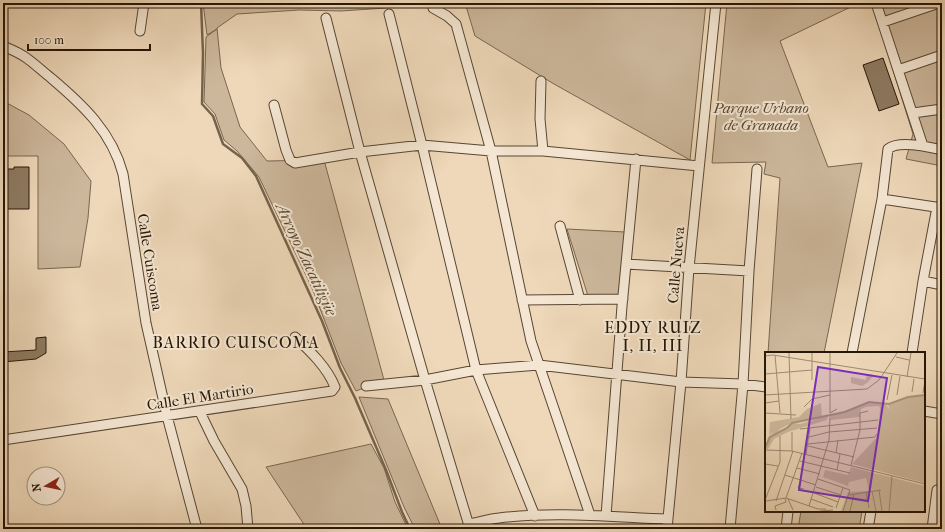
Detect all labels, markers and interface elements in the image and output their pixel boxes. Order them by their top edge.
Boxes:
scale bar [28,26,150,52]
text: 100 m [34,33,64,47]
park label: Parque Urbano de Granada [712,99,809,134]
water label: Arroyo Zacatiligüe [271,198,341,319]
street label: Calle Cuiscoma [133,212,167,313]
street label: Calle Nueva [664,225,688,304]
district label: EDDY RUIZ I, II, III [604,318,702,355]
district label: BARRIO CUISCOMA [152,333,320,352]
inset map [765,352,925,512]
street label: Calle El Martirio [145,380,255,414]
north arrow [26,466,66,506]
text: N [29,482,44,493]

